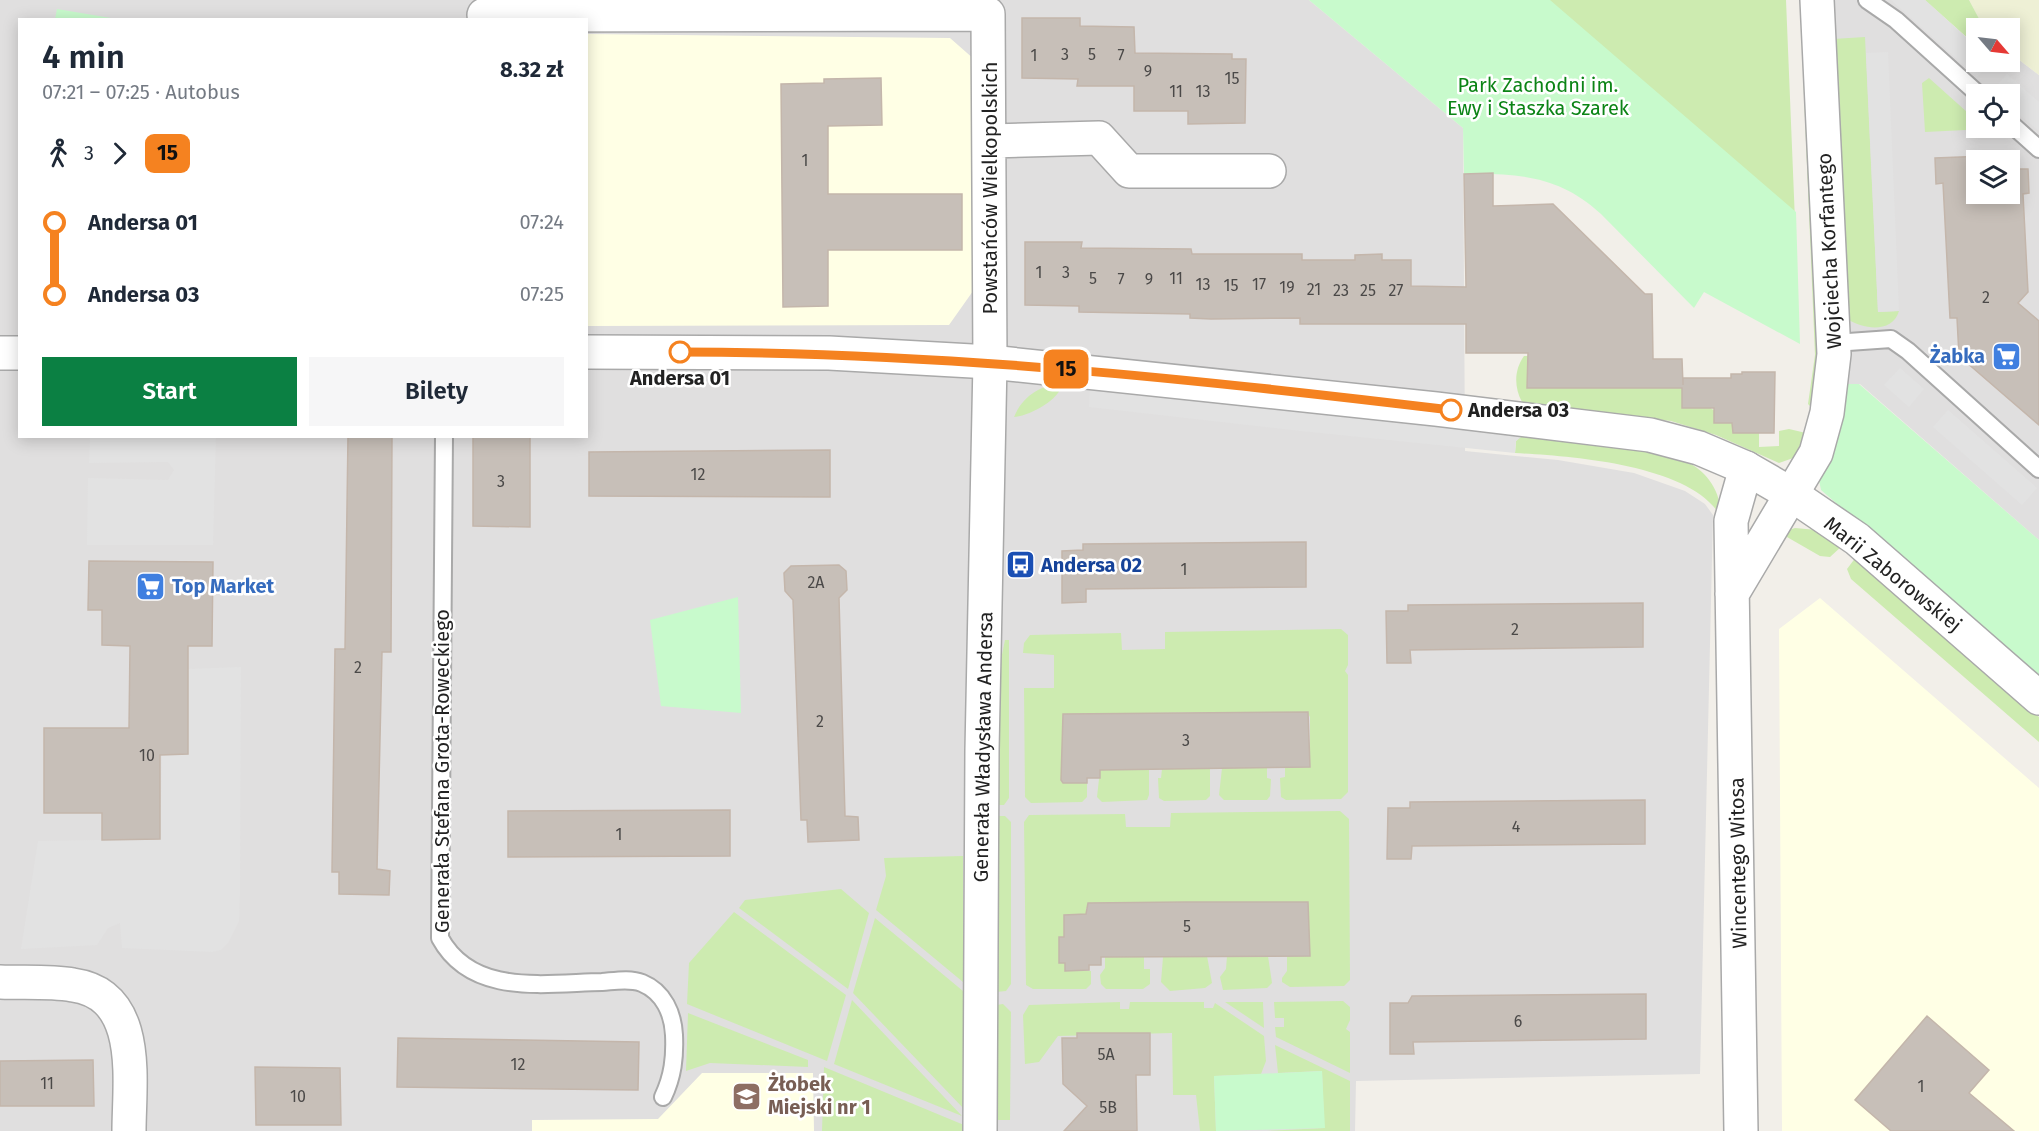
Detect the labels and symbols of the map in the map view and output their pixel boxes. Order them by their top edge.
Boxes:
north arrow [1966,18,2020,72]
house number: 3 [1061,45,1069,64]
house number: 5 [1088,45,1096,64]
house number: 1 [1031,46,1037,65]
house number: 7 [1117,46,1125,65]
street label: Powstańców Wielkopolskich [978,61,1002,315]
house number: 9 [1144,62,1152,81]
house number: 15 [1225,69,1239,88]
park label: Park Zachodni im. Ewy i Staszka Szarek [1447,73,1630,120]
house number: 11 [1169,82,1183,101]
house number: 13 [1196,82,1210,101]
house number: 1 [802,151,808,170]
street label: Wojciecha Korfantego [1812,152,1846,350]
house number: 1 [1036,263,1042,282]
house number: 3 [1062,263,1070,282]
house number: 5 [1089,269,1097,288]
house number: 11 [1169,269,1183,288]
house number: 7 [1117,270,1125,289]
house number: 9 [1145,270,1153,289]
house number: 13 [1196,275,1210,294]
house number: 17 [1252,275,1266,294]
house number: 15 [1224,276,1238,295]
house number: 19 [1279,278,1295,297]
house number: 21 [1307,280,1321,299]
house number: 23 [1333,281,1349,300]
house number: 25 [1360,281,1376,300]
house number: 27 [1389,281,1403,300]
house number: 2 [1982,288,1990,307]
supermarket icon: Żabka [1990,340,2022,372]
marker: Andersa 01 [669,341,691,363]
place label: Żabka [1930,344,1985,368]
line badge: 15 [1039,350,1093,388]
place label: Andersa 01 [629,366,730,390]
place label: Andersa 03 [1467,398,1569,422]
marker: Andersa 03 [1440,399,1462,421]
house number: 12 [691,465,705,484]
house number: 3 [497,472,505,491]
street label: Marii Zaborowskiej [1819,511,1967,637]
bus stop icon: Andersa 02 [1004,549,1036,581]
place label: Andersa 02 [1040,553,1142,577]
house number: 1 [1181,560,1187,579]
supermarket icon: Top Market [135,570,167,602]
house number: 2A [807,573,825,592]
place label: Top Market [172,574,275,598]
street label: Generała Stefana Grota-Roweckiego [430,609,454,933]
street label: Generała Władysława Andersa [969,611,997,883]
house number: 2 [1511,620,1519,639]
house number: 2 [354,658,362,677]
house number: 2 [816,712,824,731]
house number: 3 [1182,731,1190,750]
house number: 10 [139,746,155,765]
street label: Wincentego Witosa [1725,777,1751,949]
house number: 4 [1512,817,1521,836]
house number: 1 [616,825,622,844]
house number: 5 [1183,917,1191,936]
house number: 6 [1514,1012,1522,1031]
house number: 5A [1097,1045,1115,1064]
house number: 12 [511,1055,525,1074]
place label: Żłobek Miejski nr 1 [768,1072,871,1119]
house number: 11 [40,1074,54,1093]
house number: 1 [1918,1077,1924,1096]
school or university icon: Żłobek Miejski nr 1 [731,1080,763,1112]
house number: 10 [290,1087,306,1106]
house number: 5B [1099,1098,1117,1117]

